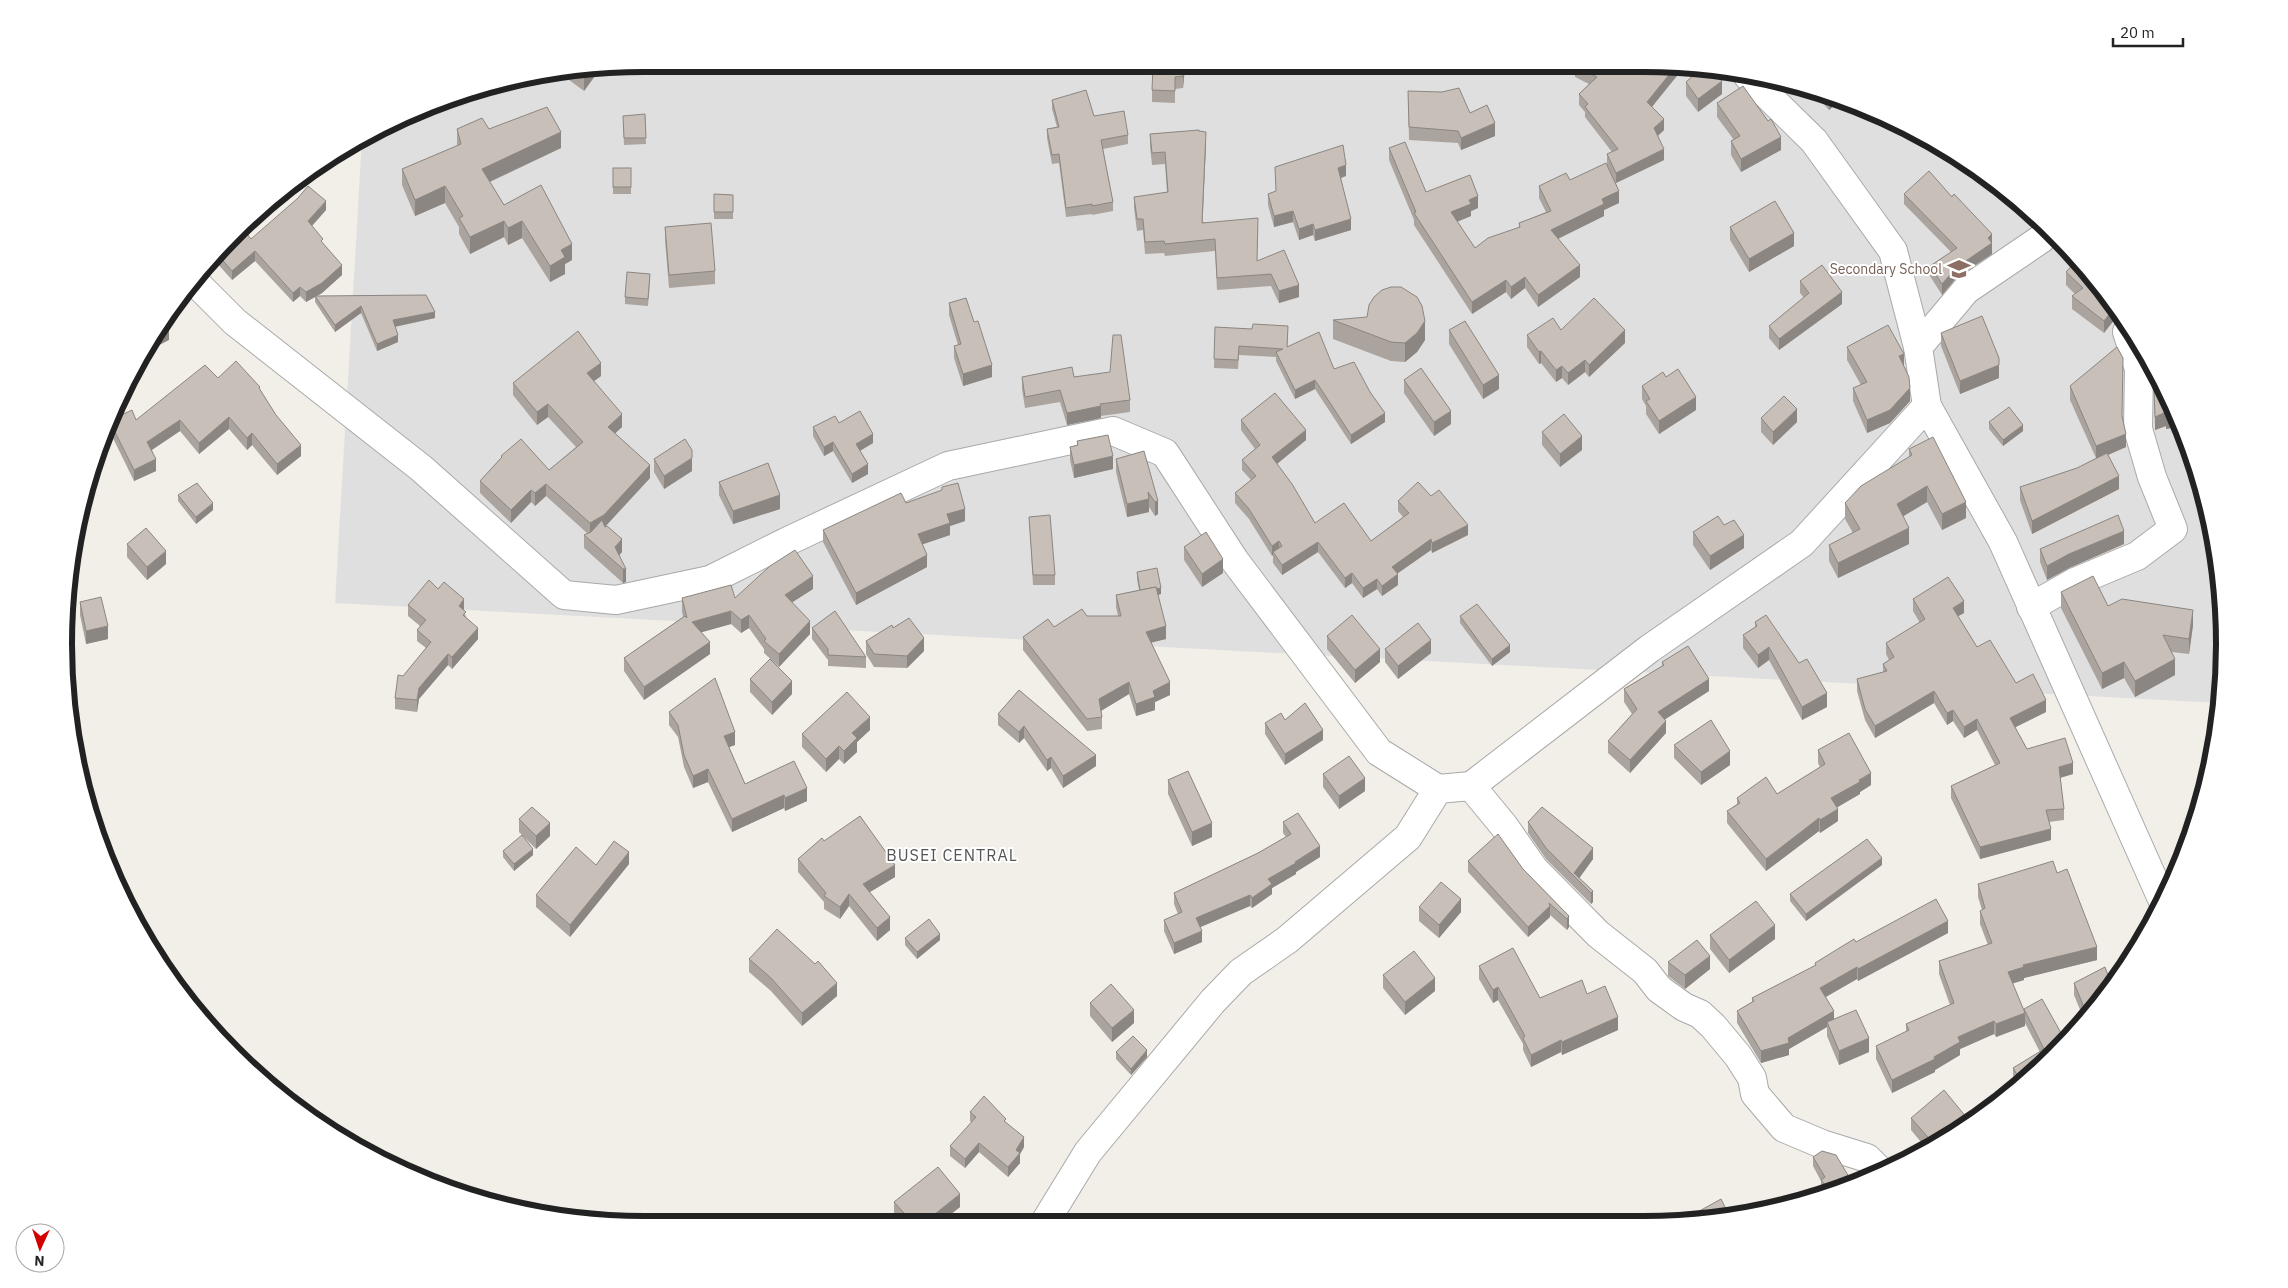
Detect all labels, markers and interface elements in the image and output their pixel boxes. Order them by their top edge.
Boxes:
scale bar [2113,15,2183,47]
text: 20 m [2120,23,2155,42]
school or university icon: Secondary School [1946,256,1972,282]
place label: Secondary School [1830,260,1942,278]
district label: BUSEI CENTRAL [886,845,1018,865]
north arrow [15,1223,65,1273]
text: N [34,1252,45,1270]

